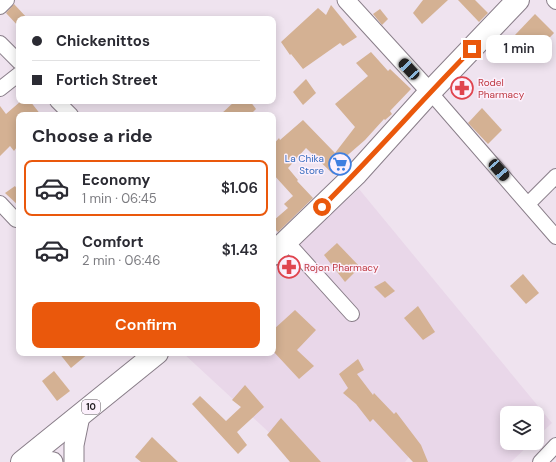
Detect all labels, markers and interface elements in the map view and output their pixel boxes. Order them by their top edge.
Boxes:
text: Chickenittos [56,31,150,51]
callout: 1 min [486,35,552,63]
route end [463,40,481,58]
text: 1 min [503,40,535,57]
car [396,56,422,82]
text: Fortich Street [56,70,158,90]
pharmacy icon: Rodel Pharmacy [449,75,475,101]
place label: Rodel Pharmacy [478,76,525,101]
text: Choose a ride [32,124,153,148]
supermarket icon: La Chika Store [327,151,353,177]
place label: La Chika Store [285,152,324,177]
car [487,157,511,183]
icon: car [34,170,70,206]
text: Economy [82,170,150,190]
text: $1.06 [221,178,258,198]
text: 1 min · 06:45 [82,190,157,207]
route start [313,198,331,216]
icon: car [34,232,70,268]
text: Comfort [82,232,143,252]
text: $1.43 [222,240,258,260]
text: 2 min · 06:46 [82,252,160,269]
pharmacy icon: Rojon Pharmacy [276,254,302,280]
place label: Rojon Pharmacy [304,261,379,274]
button: Confirm [32,302,260,348]
road number: 10 [82,400,100,414]
map controls [500,406,544,450]
button: layers [500,406,544,450]

